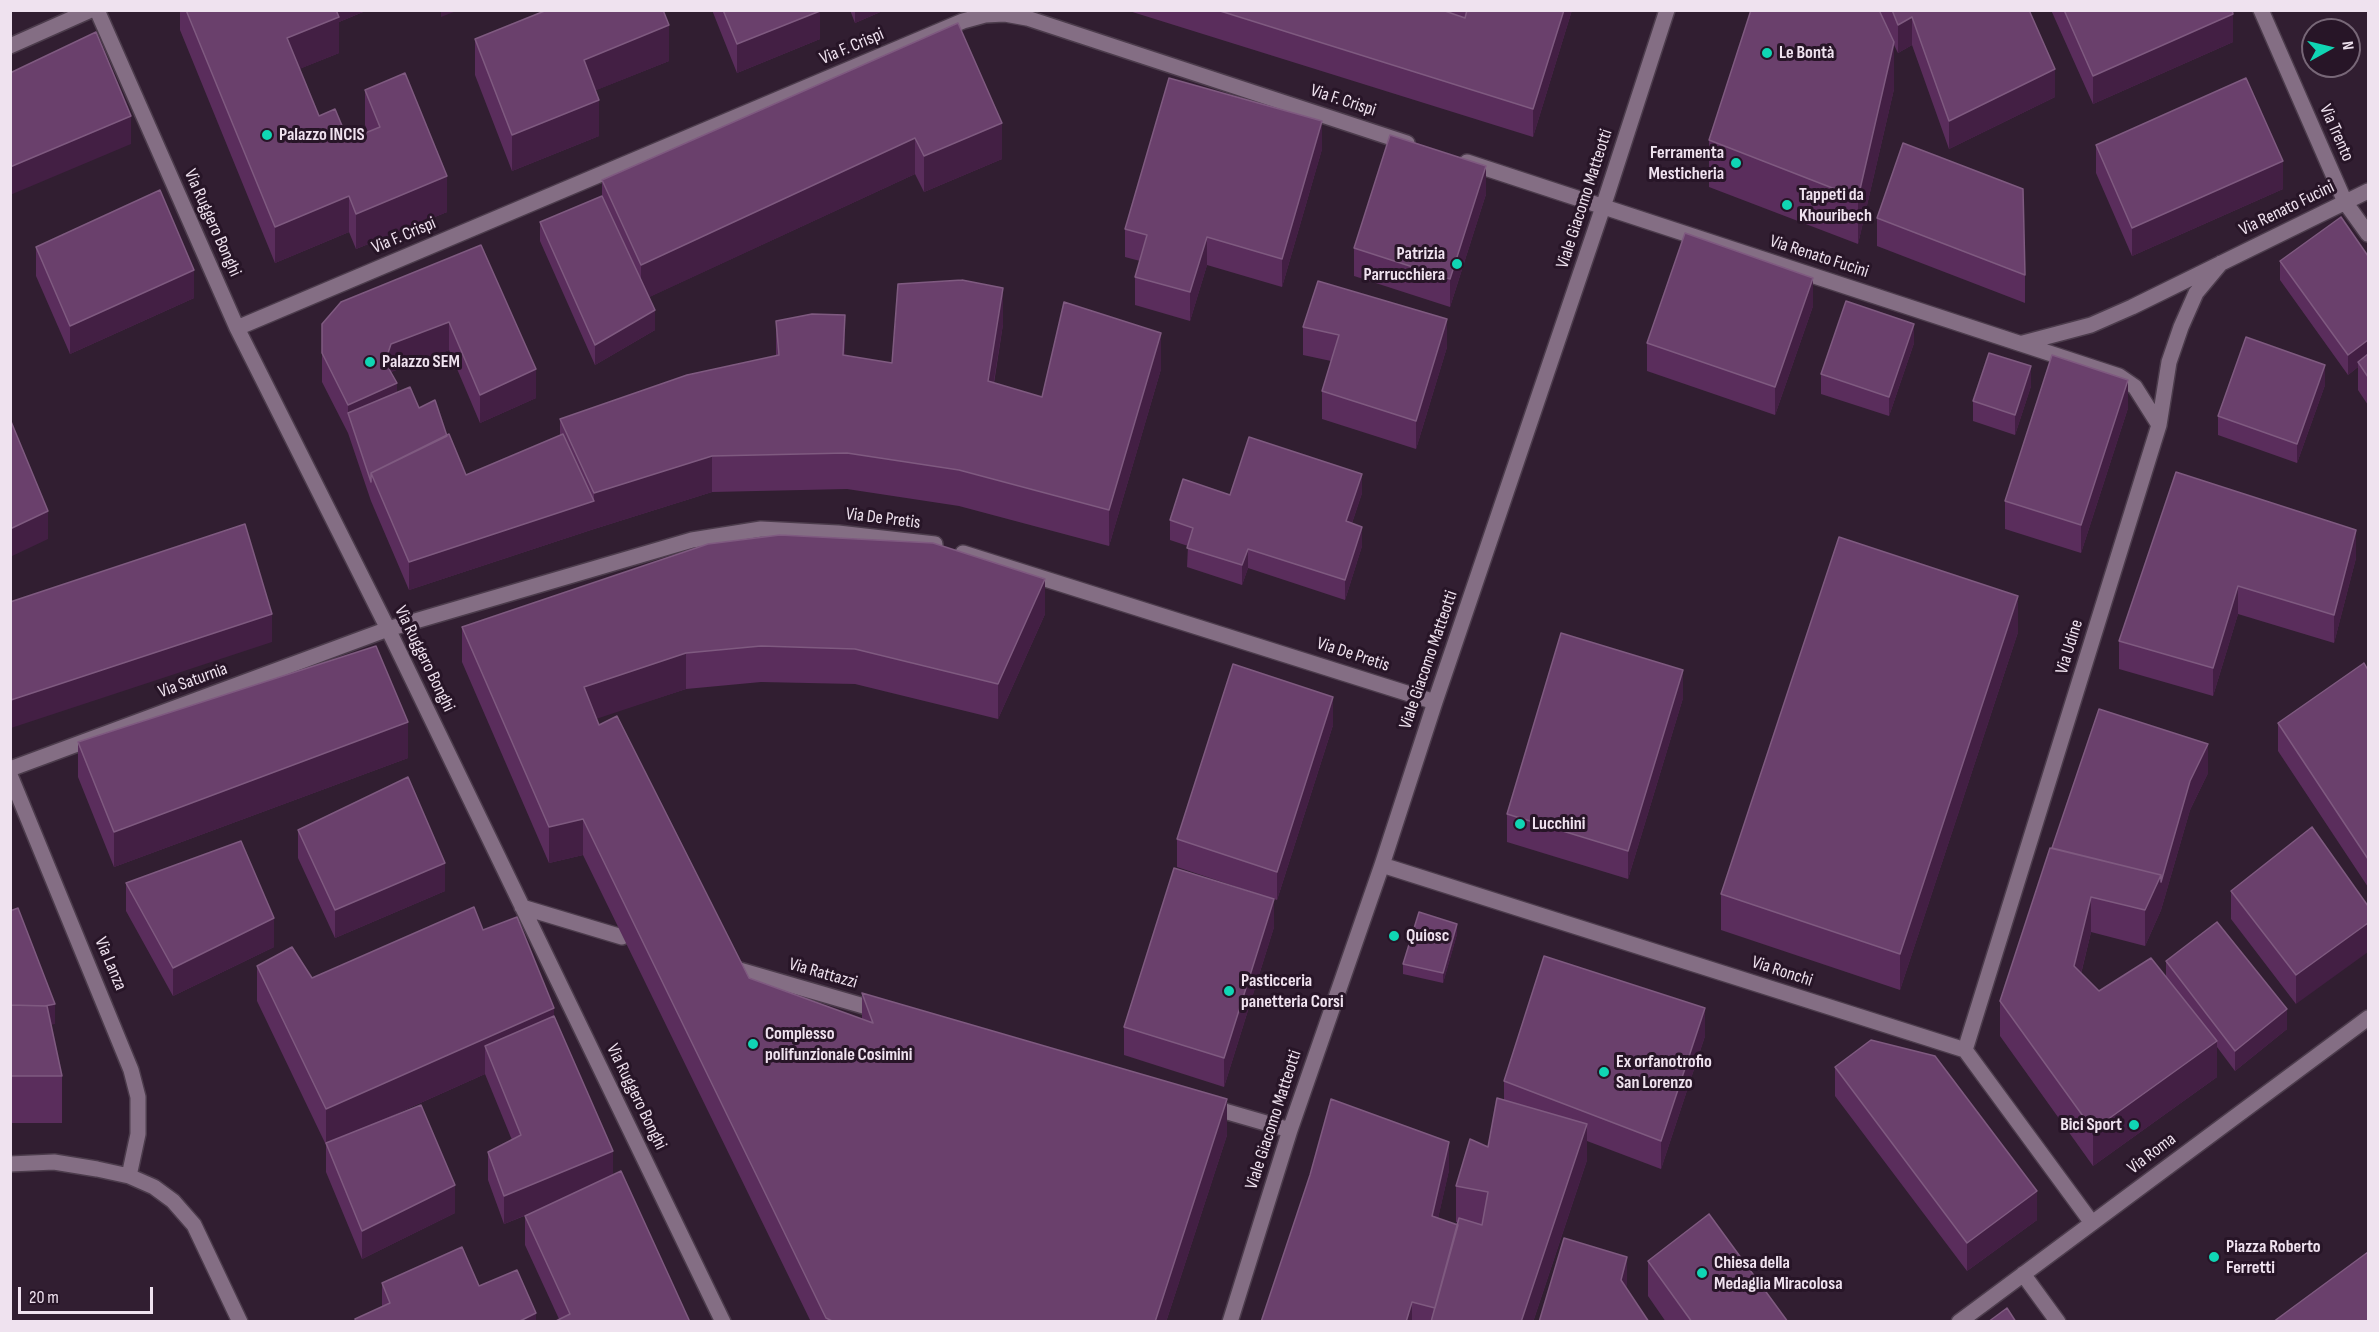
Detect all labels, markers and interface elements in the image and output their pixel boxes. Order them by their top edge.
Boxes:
north arrow [2301,18,2361,78]
street label: Via F. Crispi [817,24,887,70]
text: N [2337,40,2357,51]
place label: Le Bontà [1779,42,1834,64]
marker: Le Bontà [1760,46,1774,60]
street label: Via F. Crispi [1308,80,1378,122]
street label: Via Trento [2314,101,2358,165]
place label: Palazzo INCIS [279,124,365,146]
street label: Viale Giacomo Matteotti [1552,127,1618,271]
marker: Palazzo INCIS [260,128,274,142]
place label: Ferramenta Mesticheria [1649,142,1724,184]
marker: Ferramenta Mesticheria [1729,156,1743,170]
street label: Via Ruggero Bonghi [179,166,245,280]
street label: Via Renato Fucini [2236,177,2338,241]
place label: Tappeti da Khouribech [1799,184,1872,226]
marker: Tappeti da Khouribech [1780,198,1794,212]
street label: Via F. Crispi [369,213,439,259]
street label: Via Renato Fucini [1767,231,1871,283]
place label: Patrizia Parrucchiera [1364,243,1445,286]
marker: Patrizia Parrucchiera [1450,257,1464,271]
place label: Palazzo SEM [382,351,460,373]
marker: Palazzo SEM [363,355,377,369]
street label: Via De Pretis [844,504,922,534]
street label: Viale Giacomo Matteotti [1395,588,1463,732]
street label: Via Ruggero Bonghi [389,602,459,716]
street label: Via Udine [2051,617,2089,677]
street label: Via De Pretis [1314,633,1392,677]
street label: Via Saturnia [155,659,231,703]
place label: Lucchini [1532,813,1585,835]
marker: Lucchini [1513,817,1527,831]
place label: Quiosc [1406,925,1449,947]
marker: Quiosc [1387,929,1401,943]
street label: Via Lanza [89,934,131,994]
street label: Via Ronchi [1749,952,1815,992]
street label: Via Rattazzi [786,954,860,994]
place label: Pasticceria panetteria Corsi [1241,970,1344,1012]
marker: Pasticceria panetteria Corsi [1222,984,1236,998]
place label: Complesso polifunzionale Cosimini [765,1023,912,1066]
marker: Complesso polifunzionale Cosimini [746,1037,760,1051]
street label: Via Ruggero Bonghi [601,1040,671,1154]
street label: Viale Giacomo Matteotti [1241,1048,1307,1192]
place label: Ex orfanotrofio San Lorenzo [1616,1051,1712,1094]
marker: Ex orfanotrofio San Lorenzo [1597,1065,1611,1079]
place label: Bici Sport [2060,1114,2122,1136]
marker: Bici Sport [2127,1118,2141,1132]
street label: Via Roma [2123,1129,2181,1179]
place label: Piazza Roberto Ferretti [2226,1236,2321,1278]
marker: Piazza Roberto Ferretti [2207,1250,2221,1264]
place label: Chiesa della Medaglia Miracolosa [1714,1252,1842,1294]
marker: Chiesa della Medaglia Miracolosa [1695,1266,1709,1280]
scale bar [21,1275,156,1313]
text: 20 m [29,1287,59,1308]

